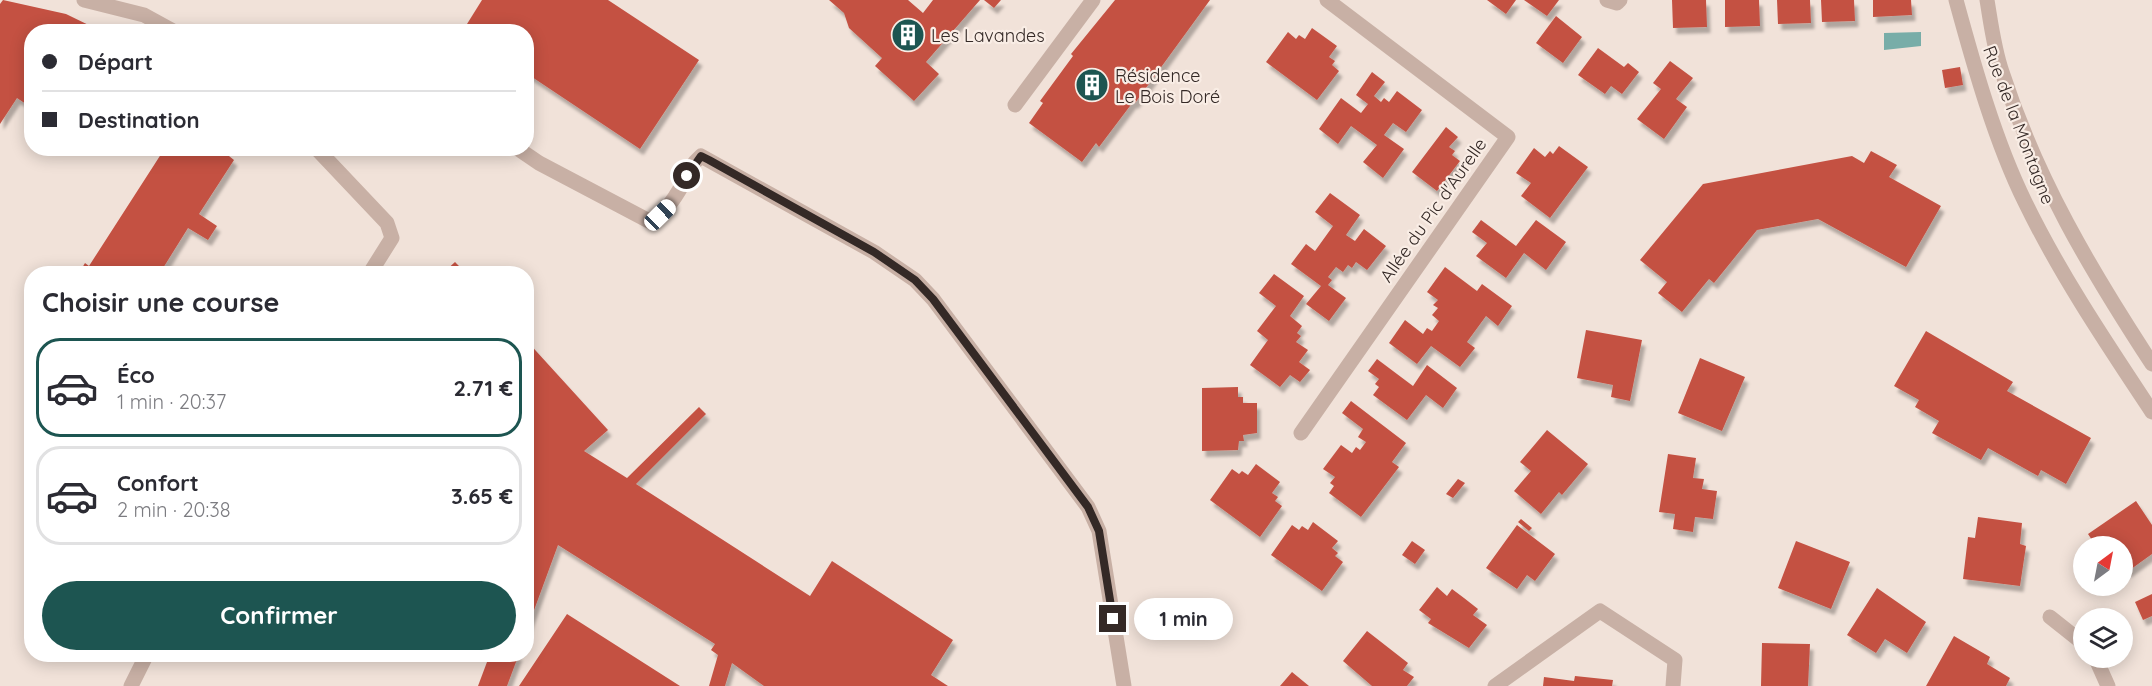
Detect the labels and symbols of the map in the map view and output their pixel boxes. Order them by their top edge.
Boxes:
building icon: Les Lavandes [890,17,926,53]
place label: Les Lavandes [931,24,1045,47]
street label: Rue de la Montagne [1978,42,2060,208]
place label: Résidence Le Bois Doré [1115,64,1220,108]
building icon: Résidence Le Bois Doré [1074,67,1110,103]
street label: Allée du Pic d'Aurelle [1374,133,1492,287]
route start [673,162,700,189]
car [641,196,679,234]
north arrow [2073,536,2133,596]
callout: 1 min [1134,598,1233,640]
route end [1099,605,1126,632]

